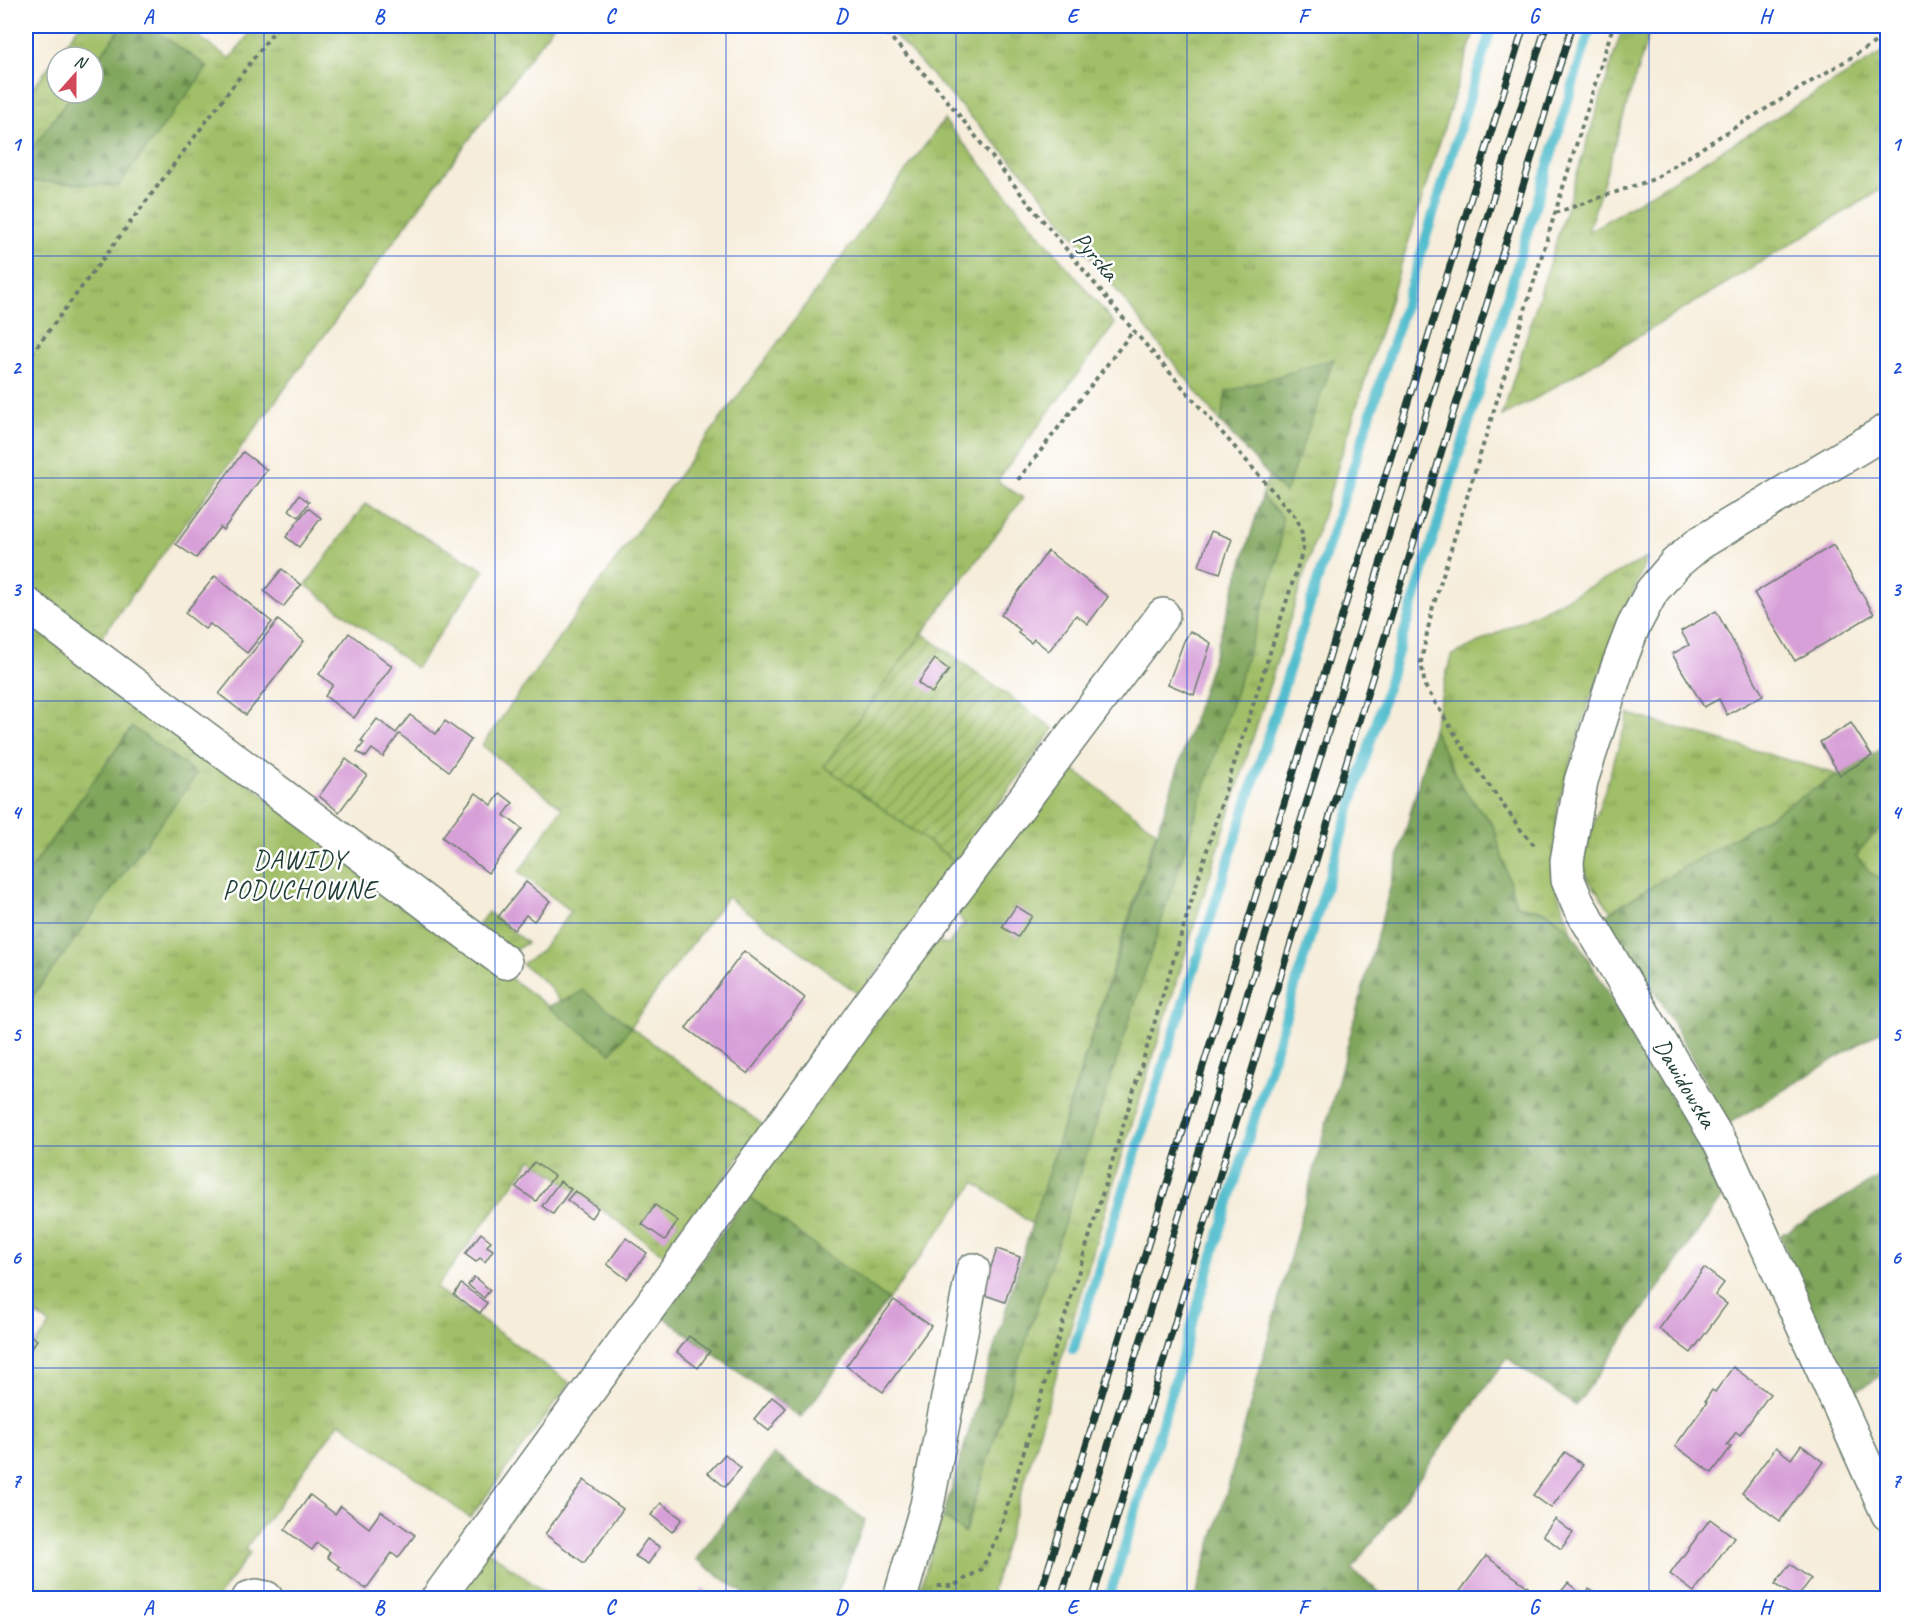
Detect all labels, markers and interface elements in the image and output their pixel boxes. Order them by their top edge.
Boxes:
text: A [143,4,155,29]
text: B [374,4,386,29]
text: C [605,4,617,29]
text: D [835,4,849,29]
text: E [1067,4,1081,29]
text: F [1298,4,1312,29]
text: G [1529,4,1542,29]
text: H [1759,4,1774,29]
north arrow [45,45,105,105]
text: N [72,51,91,74]
text: 1 [12,132,23,157]
text: 1 [1892,132,1903,157]
street label: Pyrska [1067,225,1126,288]
text: 2 [12,355,23,380]
text: 2 [1892,355,1903,380]
text: 3 [12,577,23,602]
text: 3 [1892,577,1903,602]
text: 4 [12,800,24,825]
text: 4 [1892,800,1904,825]
district label: DAWIDY PODUCHOWNE [223,843,379,906]
text: 5 [12,1022,23,1047]
text: 5 [1892,1022,1903,1047]
street label: Dawidowska [1647,1033,1724,1134]
text: 6 [11,1245,22,1270]
text: 6 [1891,1245,1902,1270]
text: 7 [12,1468,23,1493]
text: 7 [1892,1468,1903,1493]
text: A [143,1595,155,1620]
text: B [374,1595,386,1620]
text: C [605,1595,617,1620]
text: D [835,1595,849,1620]
text: E [1067,1595,1081,1620]
text: F [1298,1595,1312,1620]
text: G [1529,1595,1542,1620]
text: H [1759,1595,1774,1620]

